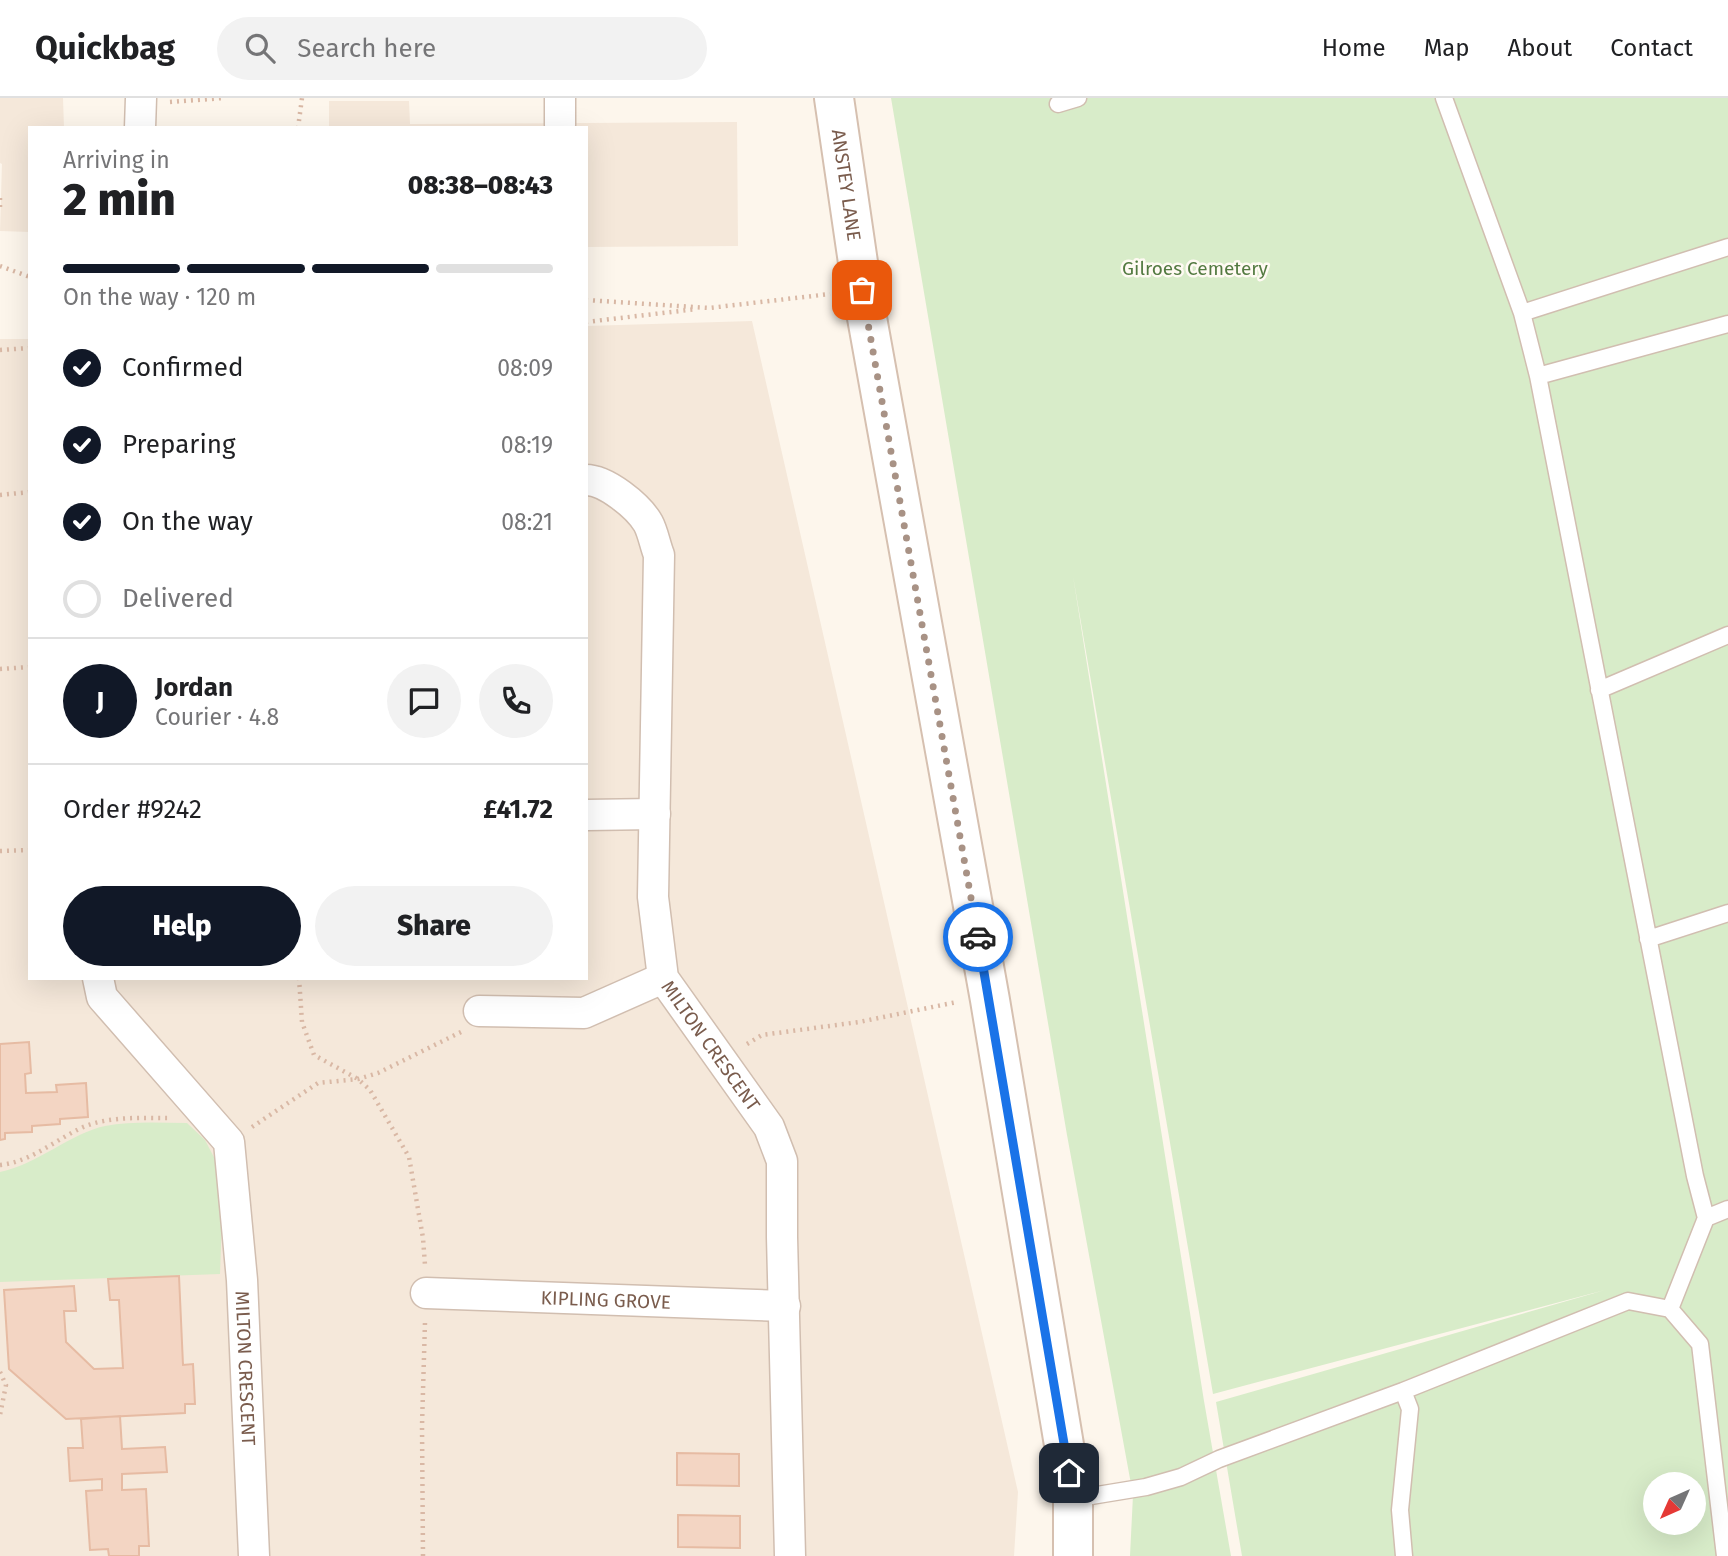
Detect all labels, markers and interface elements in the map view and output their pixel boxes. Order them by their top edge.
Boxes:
search box [217,17,707,80]
text: Quickbag [35,28,175,68]
icon: search [241,29,279,67]
text: Search here [297,33,436,64]
text: Home [1322,34,1386,62]
text: Map [1424,34,1470,62]
text: About [1508,34,1572,62]
text: Contact [1610,34,1693,62]
street label: ANSTEY LANE [827,128,866,243]
text: Arriving in [63,146,170,174]
text: 08:38–08:43 [408,170,553,201]
text: 2 min [63,172,176,227]
park label: Gilroes Cemetery [1122,257,1269,280]
pin [832,260,892,320]
icon: bag [843,271,881,309]
text: On the way · 120 m [63,283,256,311]
icon: check [63,349,101,387]
text: Confirmed [122,352,243,383]
text: 08:09 [497,354,553,382]
icon: check [63,426,101,464]
text: Preparing [122,429,235,460]
text: 08:19 [501,431,553,459]
icon: check [63,503,101,541]
text: On the way [122,506,253,537]
text: 08:21 [501,508,553,536]
text: Delivered [122,583,234,614]
button: chat [387,664,461,738]
button: phone [479,664,553,738]
text: Jordan [155,672,233,703]
text: J [96,686,104,717]
text: Courier · 4.8 [155,703,279,731]
text: Order #9242 [63,794,202,825]
text: £41.72 [483,794,553,825]
button: Help [63,886,301,966]
button: Share [315,886,553,966]
courier [943,902,1013,972]
icon: car [959,918,997,956]
street label: MILTON CRESCENT [656,976,765,1116]
street label: KIPLING GROVE [540,1286,671,1314]
street label: MILTON CRESCENT [230,1290,260,1446]
pin [1039,1443,1099,1503]
icon: home [1050,1454,1088,1492]
north arrow [1643,1472,1706,1535]
map controls [1643,1472,1706,1535]

